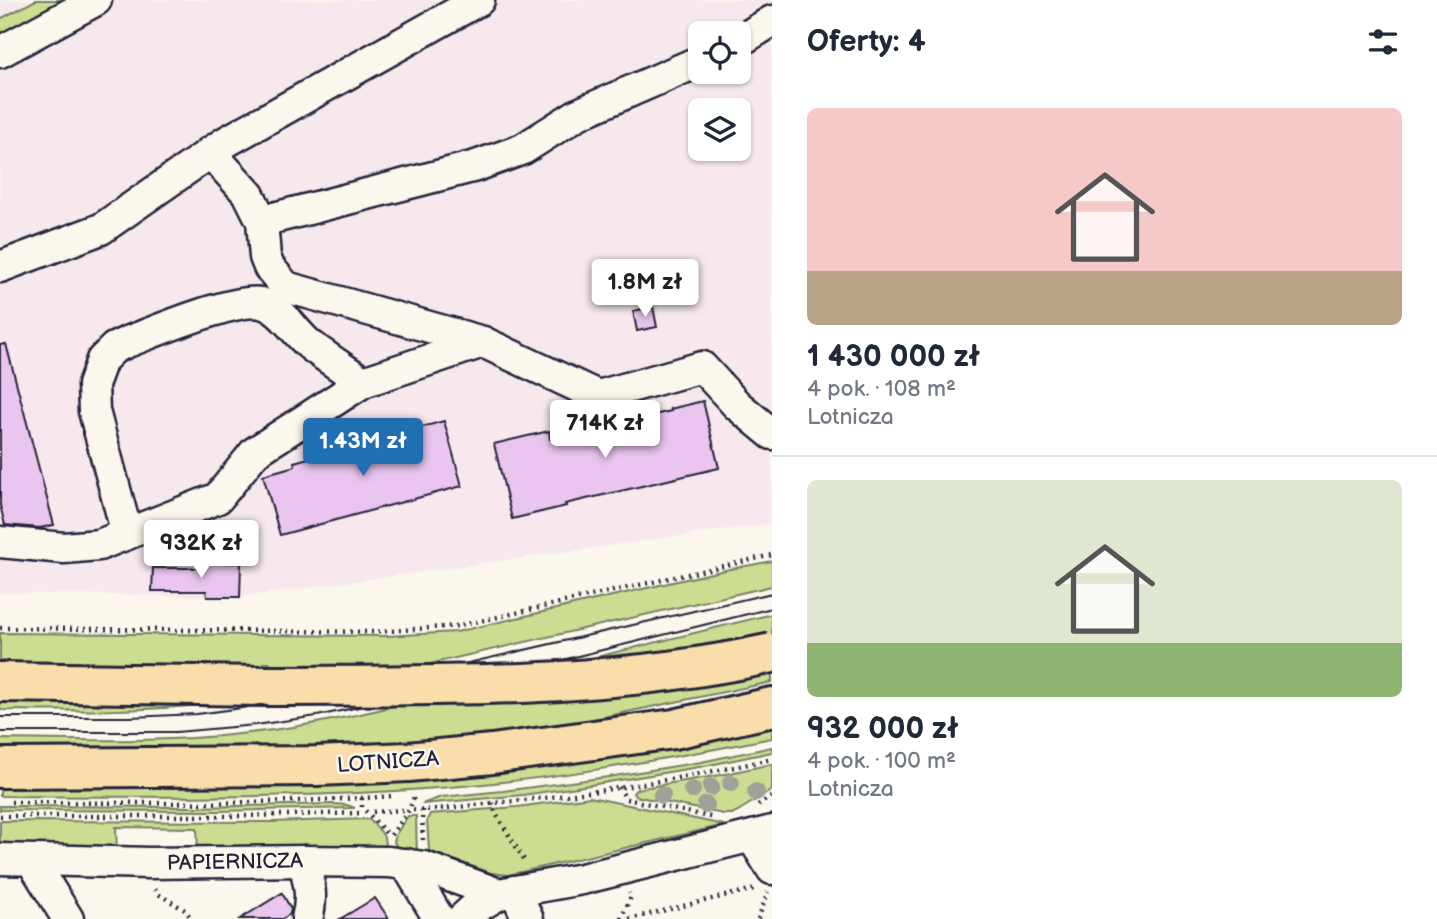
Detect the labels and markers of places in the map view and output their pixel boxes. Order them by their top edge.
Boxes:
pin: 1.8M zł [580,260,710,319]
pin: 714K zł [540,400,670,460]
pin: 1.43M zł [291,419,435,478]
pin: 932K zł [136,520,266,580]

